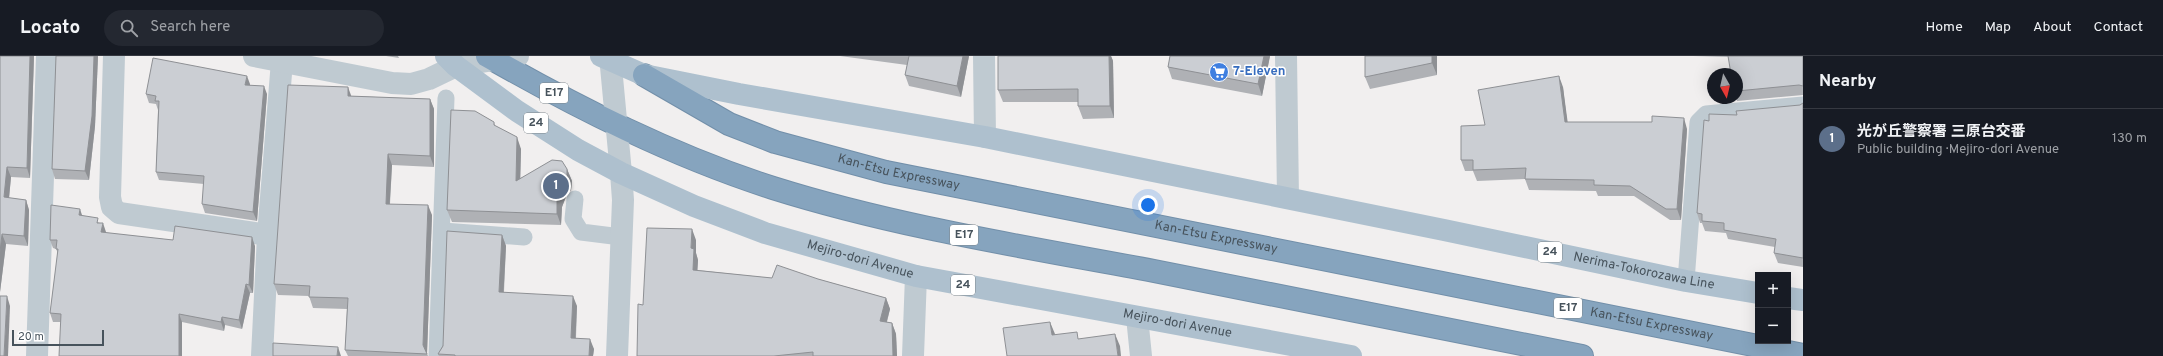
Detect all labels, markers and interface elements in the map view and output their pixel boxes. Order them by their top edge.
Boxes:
search box [104,10,384,46]
text: Locato [20,16,80,40]
icon: search [118,17,140,39]
text: Search here [150,18,230,37]
text: Home [1926,19,1963,36]
text: Map [1985,19,2011,36]
text: About [2033,19,2072,36]
text: Contact [2094,19,2143,36]
supermarket icon: 7-Eleven [1208,61,1230,83]
place label: 7-Eleven [1233,64,1286,80]
north arrow [1707,68,1743,104]
text: Nearby [1819,71,1876,93]
road number: E17 [540,83,568,103]
road number: 24 [524,113,548,133]
text: 光が丘警察署 三原台交番 [1857,123,2026,142]
text: 1 [1829,131,1835,147]
text: 130 m [2112,131,2147,147]
text: Public building · Mejiro-dori Avenue [1857,142,2059,158]
street label: Kan-Etsu Expressway [836,151,961,195]
pin: 1 [543,171,569,201]
your location [1138,195,1158,215]
street label: Kan-Etsu Expressway [1153,218,1279,258]
road number: E17 [950,225,978,245]
street label: Mejiro-dori Avenue [805,237,915,283]
road number: 24 [1538,242,1562,262]
street label: Nerima-Tokorozawa Line [1572,249,1716,294]
map controls [1755,272,1791,344]
button: + [1755,272,1791,308]
road number: 24 [951,275,975,295]
road number: E17 [1554,298,1582,318]
street label: Kan-Etsu Expressway [1588,305,1714,345]
street label: Mejiro-dori Avenue [1122,306,1233,342]
button: − [1755,308,1791,344]
scale bar [12,328,104,347]
text: 20 m [18,330,44,344]

